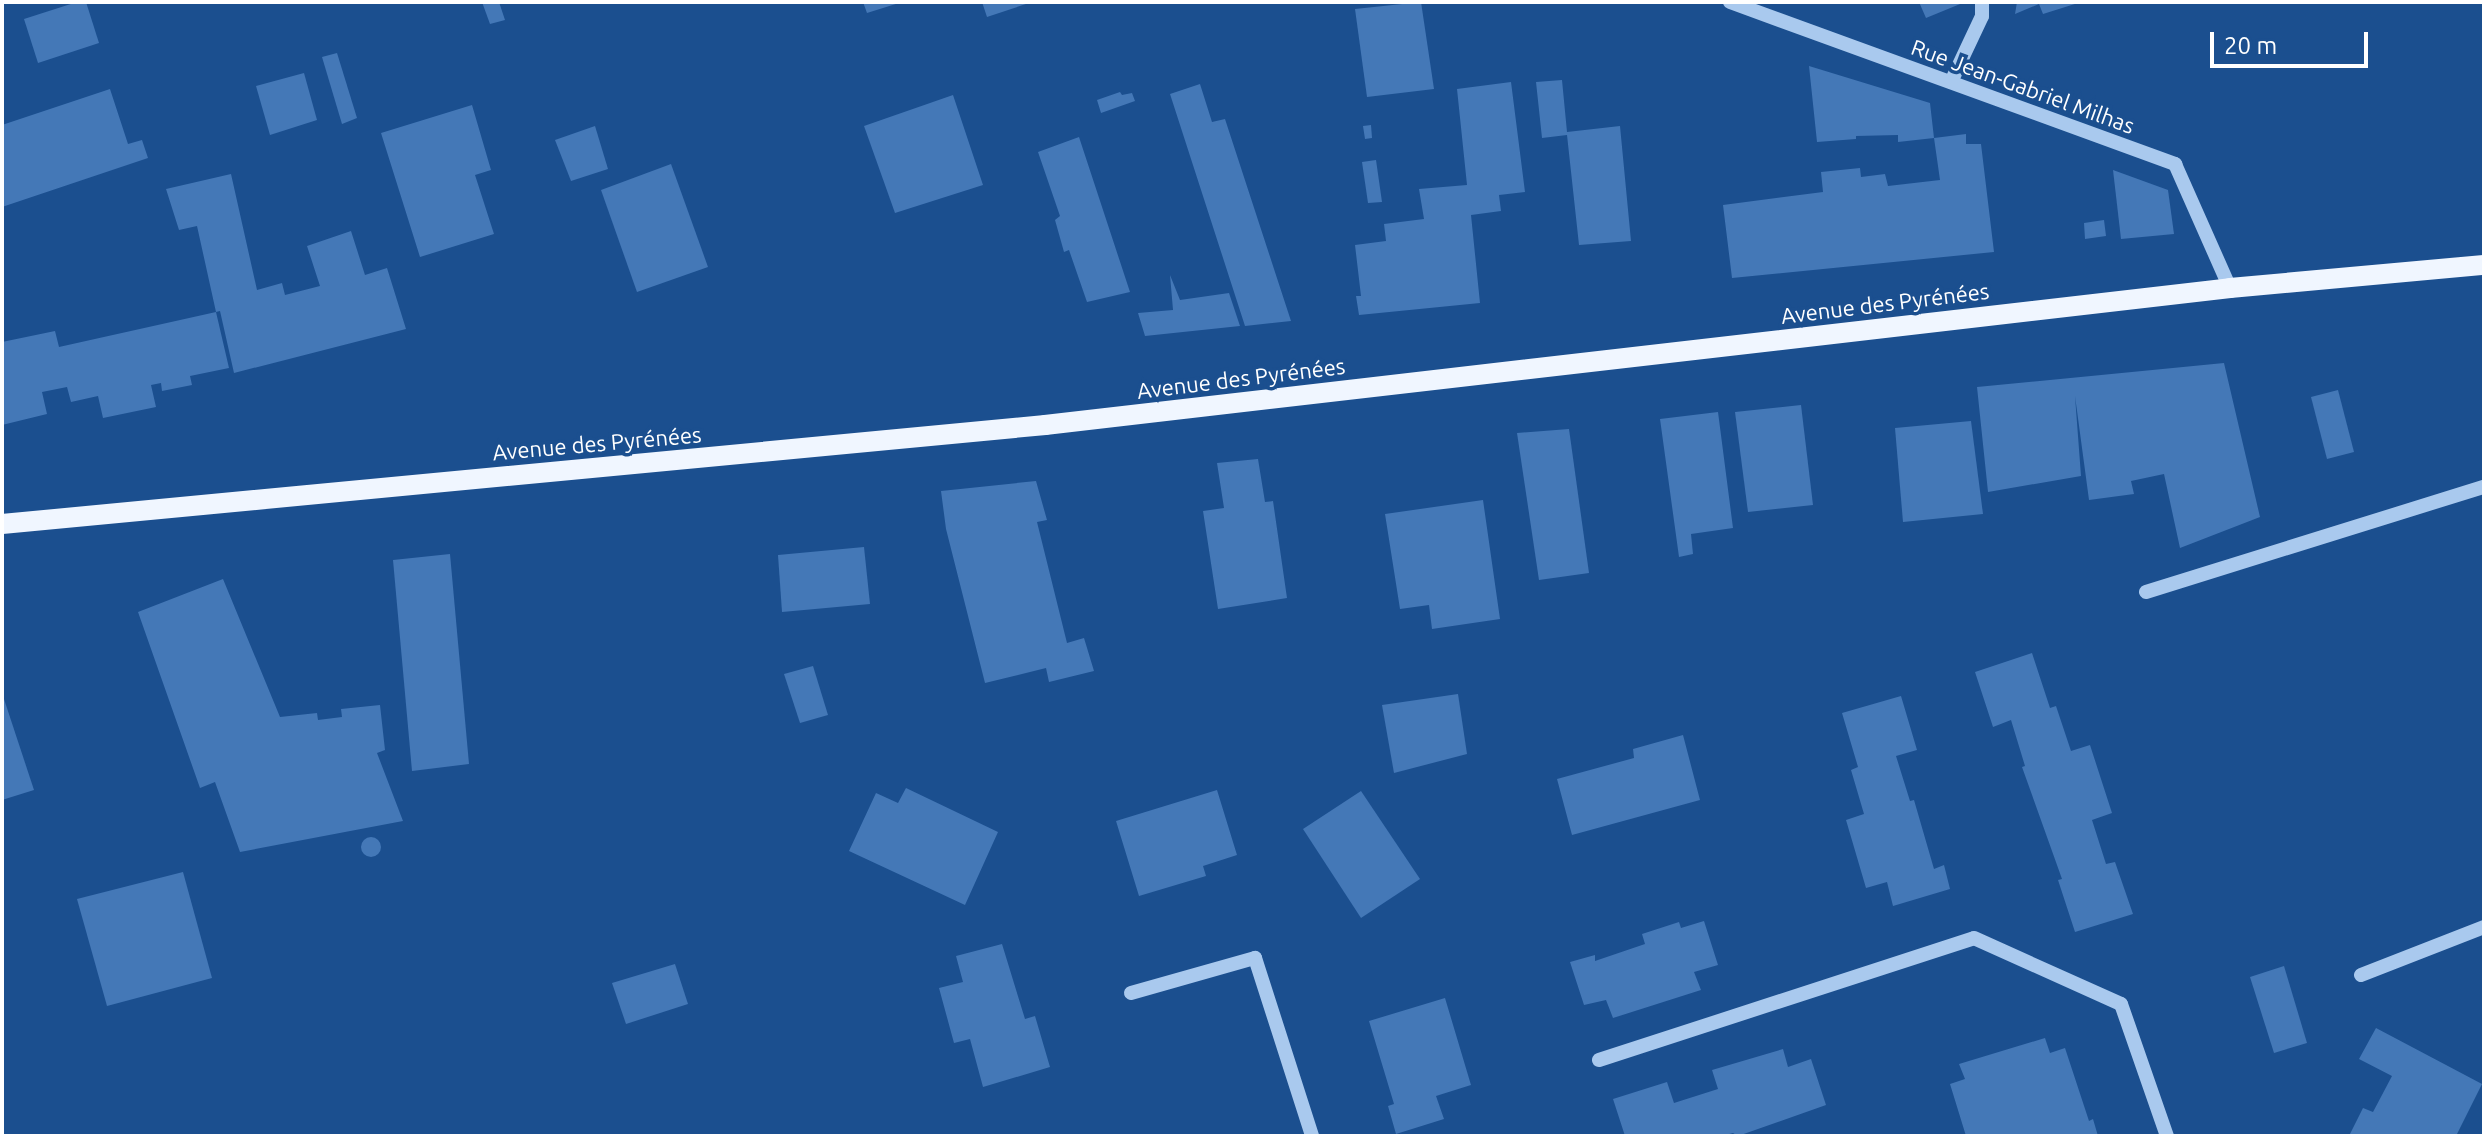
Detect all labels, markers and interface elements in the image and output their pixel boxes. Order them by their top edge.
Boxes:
scale bar [2214,16,2372,66]
text: 20 m [2224,32,2277,59]
street label: Rue Jean-Gabriel Milhas [1908,33,2138,139]
street label: Avenue des Pyrénées [1779,277,1991,329]
street label: Avenue des Pyrénées [1135,352,1347,404]
street label: Avenue des Pyrénées [491,421,703,465]

